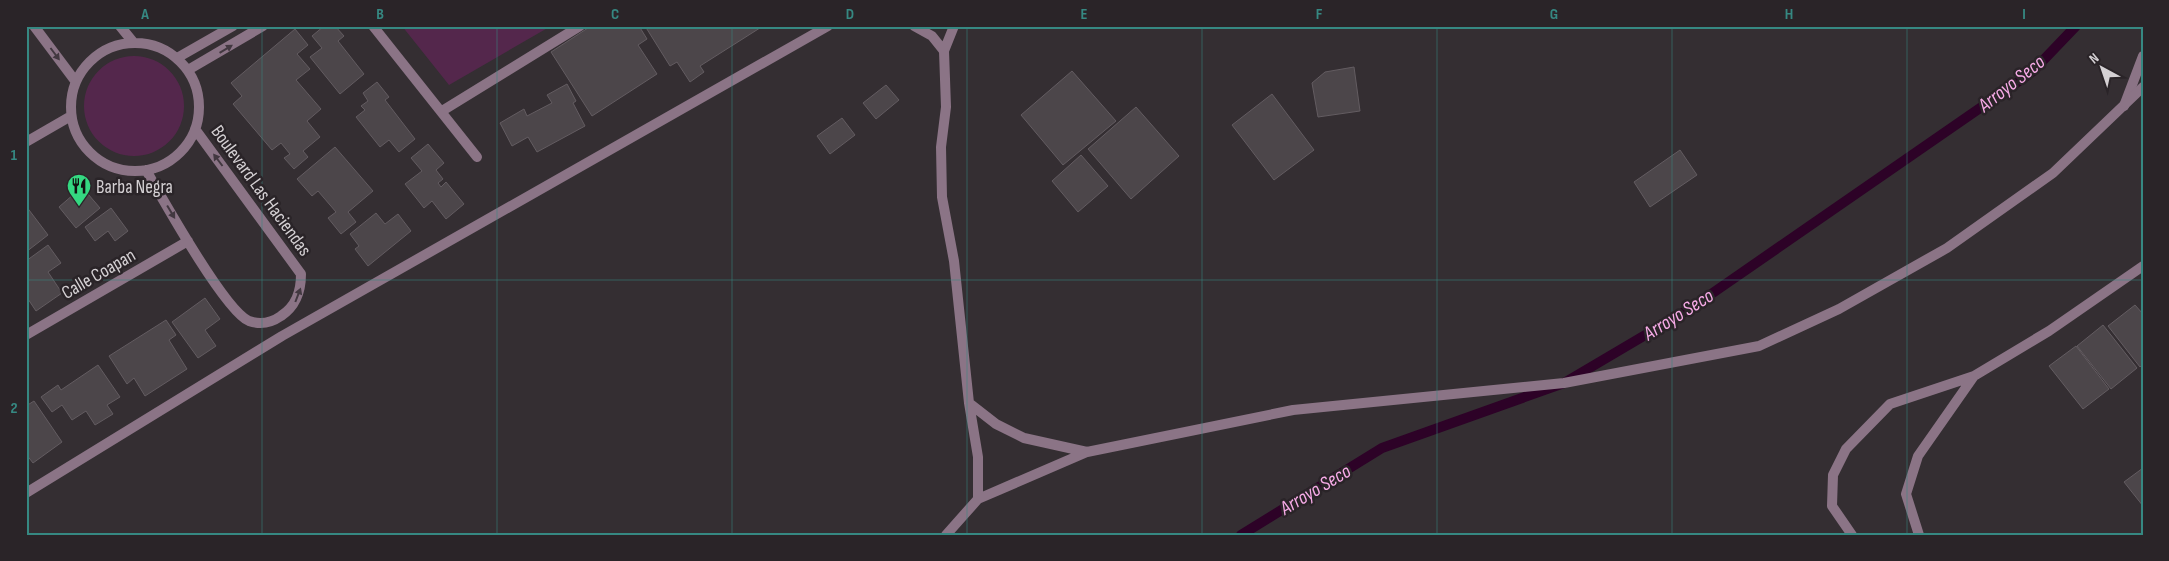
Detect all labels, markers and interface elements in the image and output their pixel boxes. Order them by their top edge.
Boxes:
text: A [140,5,149,24]
text: B [376,5,384,24]
text: C [611,5,619,24]
text: D [846,5,854,24]
text: E [1081,5,1088,24]
text: F [1316,5,1323,24]
text: G [1550,5,1558,24]
text: H [1785,5,1793,24]
text: I [2022,5,2026,24]
north arrow [2076,42,2126,92]
one-way arrow [219,44,232,53]
one-way arrow [50,47,60,61]
water label: Arroyo Seco [1973,50,2050,118]
text: N [2086,50,2102,67]
street label: Boulevard Las Haciendas [206,121,316,261]
text: 1 [11,146,18,165]
one-way arrow [213,153,223,167]
restaurant icon: Barba Negra [66,173,92,207]
place label: Barba Negra [96,176,173,199]
one-way arrow [166,206,175,219]
street label: Calle Coapan [58,244,140,305]
water label: Arroyo Seco [1638,284,1718,346]
one-way arrow [295,287,302,302]
text: 2 [10,399,18,418]
water label: Arroyo Seco [1275,459,1355,521]

